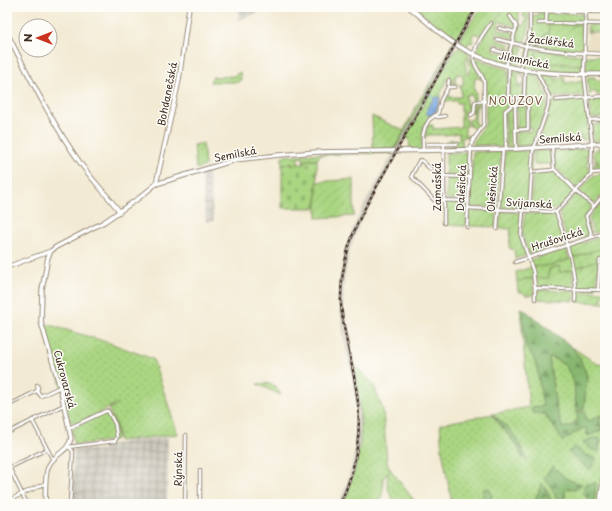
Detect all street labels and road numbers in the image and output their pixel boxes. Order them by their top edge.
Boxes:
street label: Žacléřská [527,30,576,51]
street label: Jilemnická [498,47,551,72]
street label: Bohdanečská [153,60,180,127]
street label: Semilská [538,128,583,146]
street label: Semilská [212,142,258,165]
street label: Zamašská [429,162,444,212]
street label: Dalešická [452,163,469,212]
street label: Olešnická [482,165,501,213]
street label: Svijanská [505,194,553,211]
street label: Hrušovická [529,223,585,254]
street label: Cukrovarská [51,348,81,410]
street label: Rýnská [170,451,185,487]

